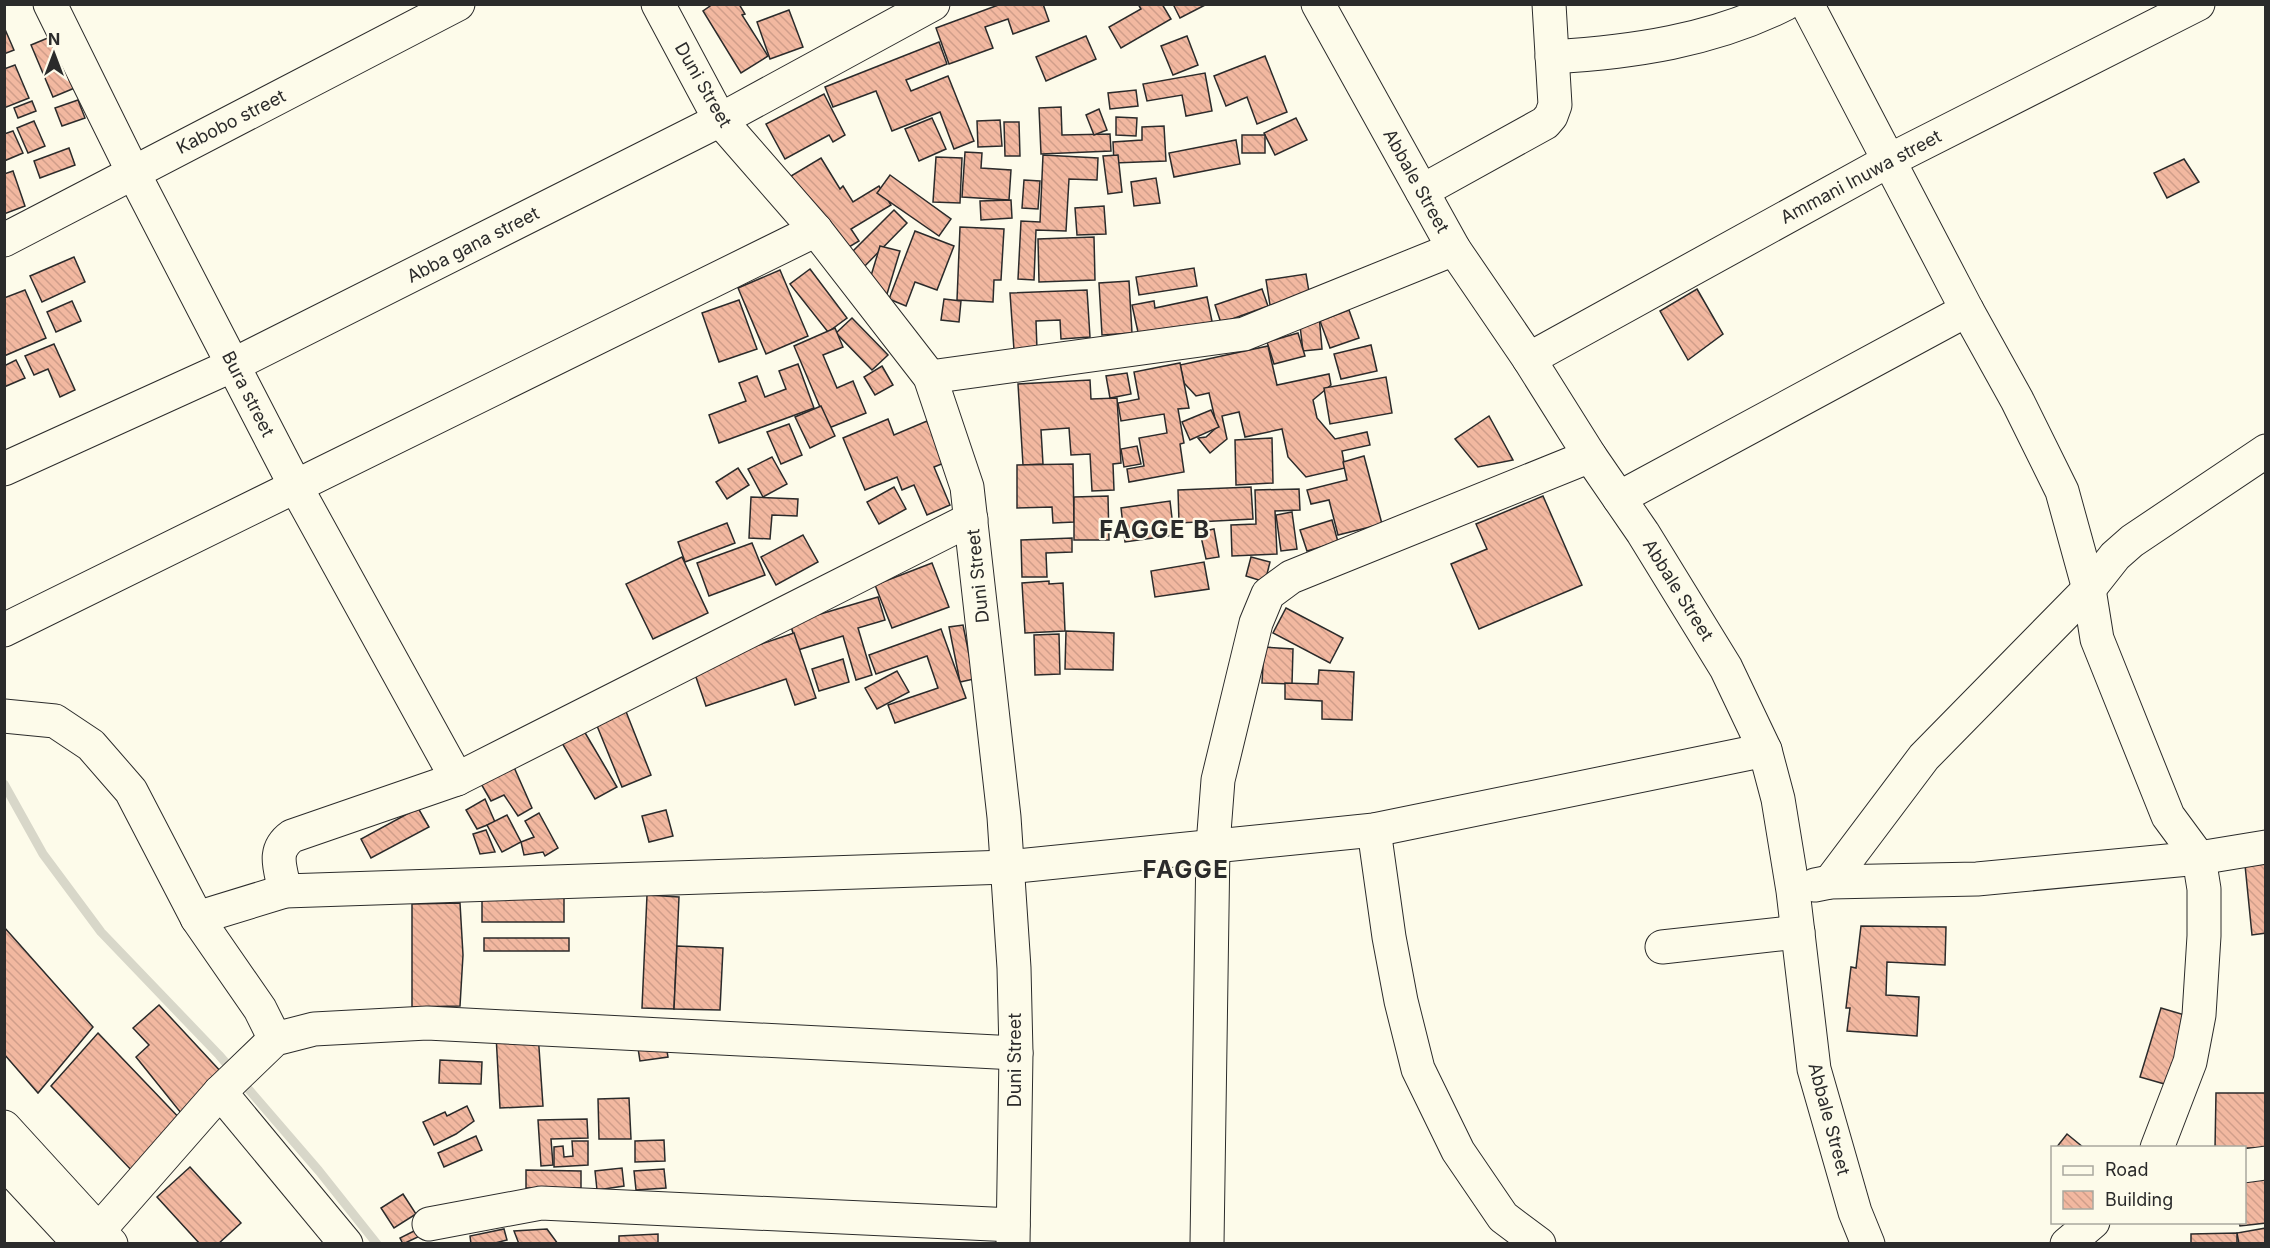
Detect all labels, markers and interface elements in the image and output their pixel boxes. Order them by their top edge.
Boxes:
north arrow [24,24,84,84]
text: N [48,29,60,49]
street label: Duni Street [671,39,736,131]
street label: Kabobo street [173,85,289,158]
street label: Abbale Street [1379,125,1454,236]
street label: Ammani Inuwa street [1777,125,1945,228]
street label: Abba gana street [403,202,542,287]
street label: Bura street [218,348,279,440]
district label: FAGGE B [1099,515,1211,544]
street label: Duni Street [962,528,993,624]
street label: Abbale Street [1639,535,1718,644]
district label: FAGGE [1143,855,1229,884]
street label: Duni Street [1004,1013,1025,1107]
street label: Abbale Street [1804,1060,1855,1177]
legend [2051,1146,2246,1224]
text: Road [2105,1159,2148,1180]
text: Building [2105,1189,2173,1210]

